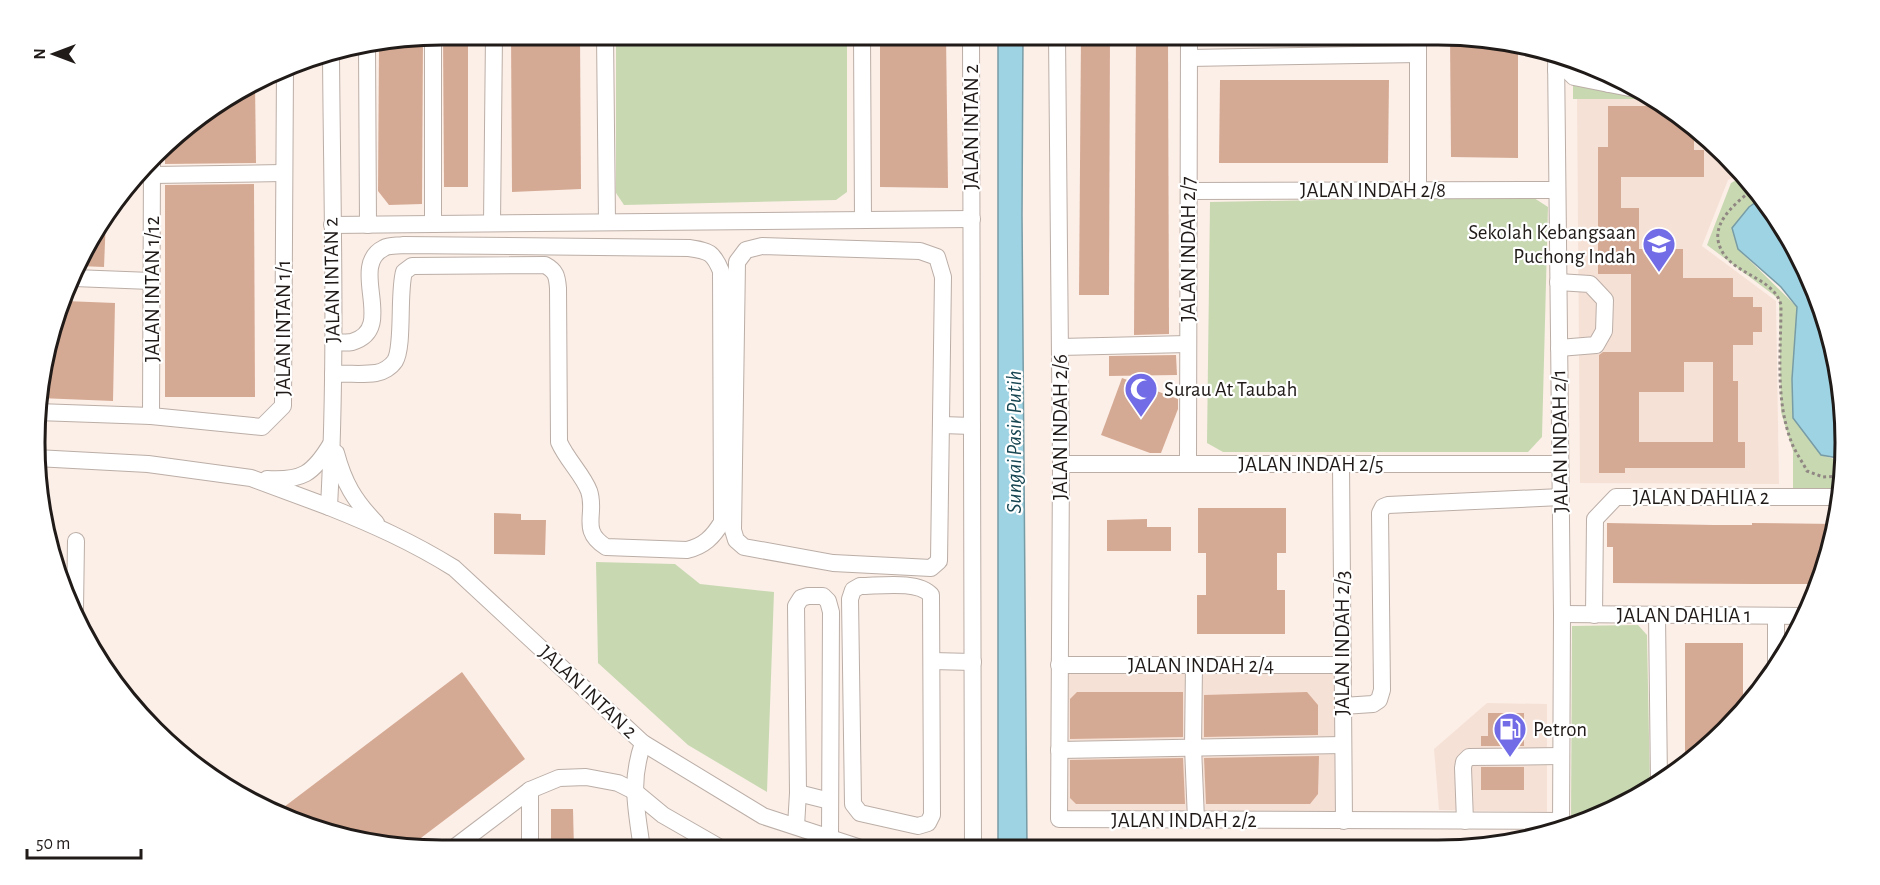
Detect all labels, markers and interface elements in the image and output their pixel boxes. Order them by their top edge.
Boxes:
north arrow [24,24,84,84]
text: N [32,48,48,60]
street label: JALAN INTAN 2 [961,64,982,190]
street label: JALAN INDAH 2/7 [1178,176,1199,321]
street label: JALAN INDAH 2/8 [1300,180,1446,201]
street label: JALAN INTAN 1/12 [142,216,163,362]
street label: JALAN INTAN 2 [320,217,344,343]
place label: Sekolah Kebangsaan Puchong Indah [1468,222,1636,267]
school or university icon: Sekolah Kebangsaan Puchong Indah [1641,226,1677,273]
street label: JALAN INTAN 1/1 [273,260,294,396]
street label: JALAN INDAH 2/6 [1050,354,1071,500]
street label: JALAN INDAH 2/1 [1548,369,1572,513]
water label: Sungai Pasir Putih [1003,370,1025,514]
mosque icon: Surau At Taubah [1123,371,1159,418]
place label: Surau At Taubah [1164,379,1297,400]
street label: JALAN INDAH 2/5 [1239,454,1383,475]
street label: JALAN DAHLIA 2 [1633,487,1769,508]
street label: JALAN INDAH 2/3 [1332,571,1353,715]
street label: JALAN DAHLIA 1 [1617,605,1751,626]
street label: JALAN INTAN 2 [535,641,641,743]
street label: JALAN INDAH 2/4 [1128,655,1274,676]
fuel station icon: Petron [1492,711,1528,758]
place label: Petron [1533,719,1587,740]
street label: JALAN INDAH 2/2 [1111,810,1257,831]
scale bar [27,822,141,860]
text: 50 m [36,835,70,853]

